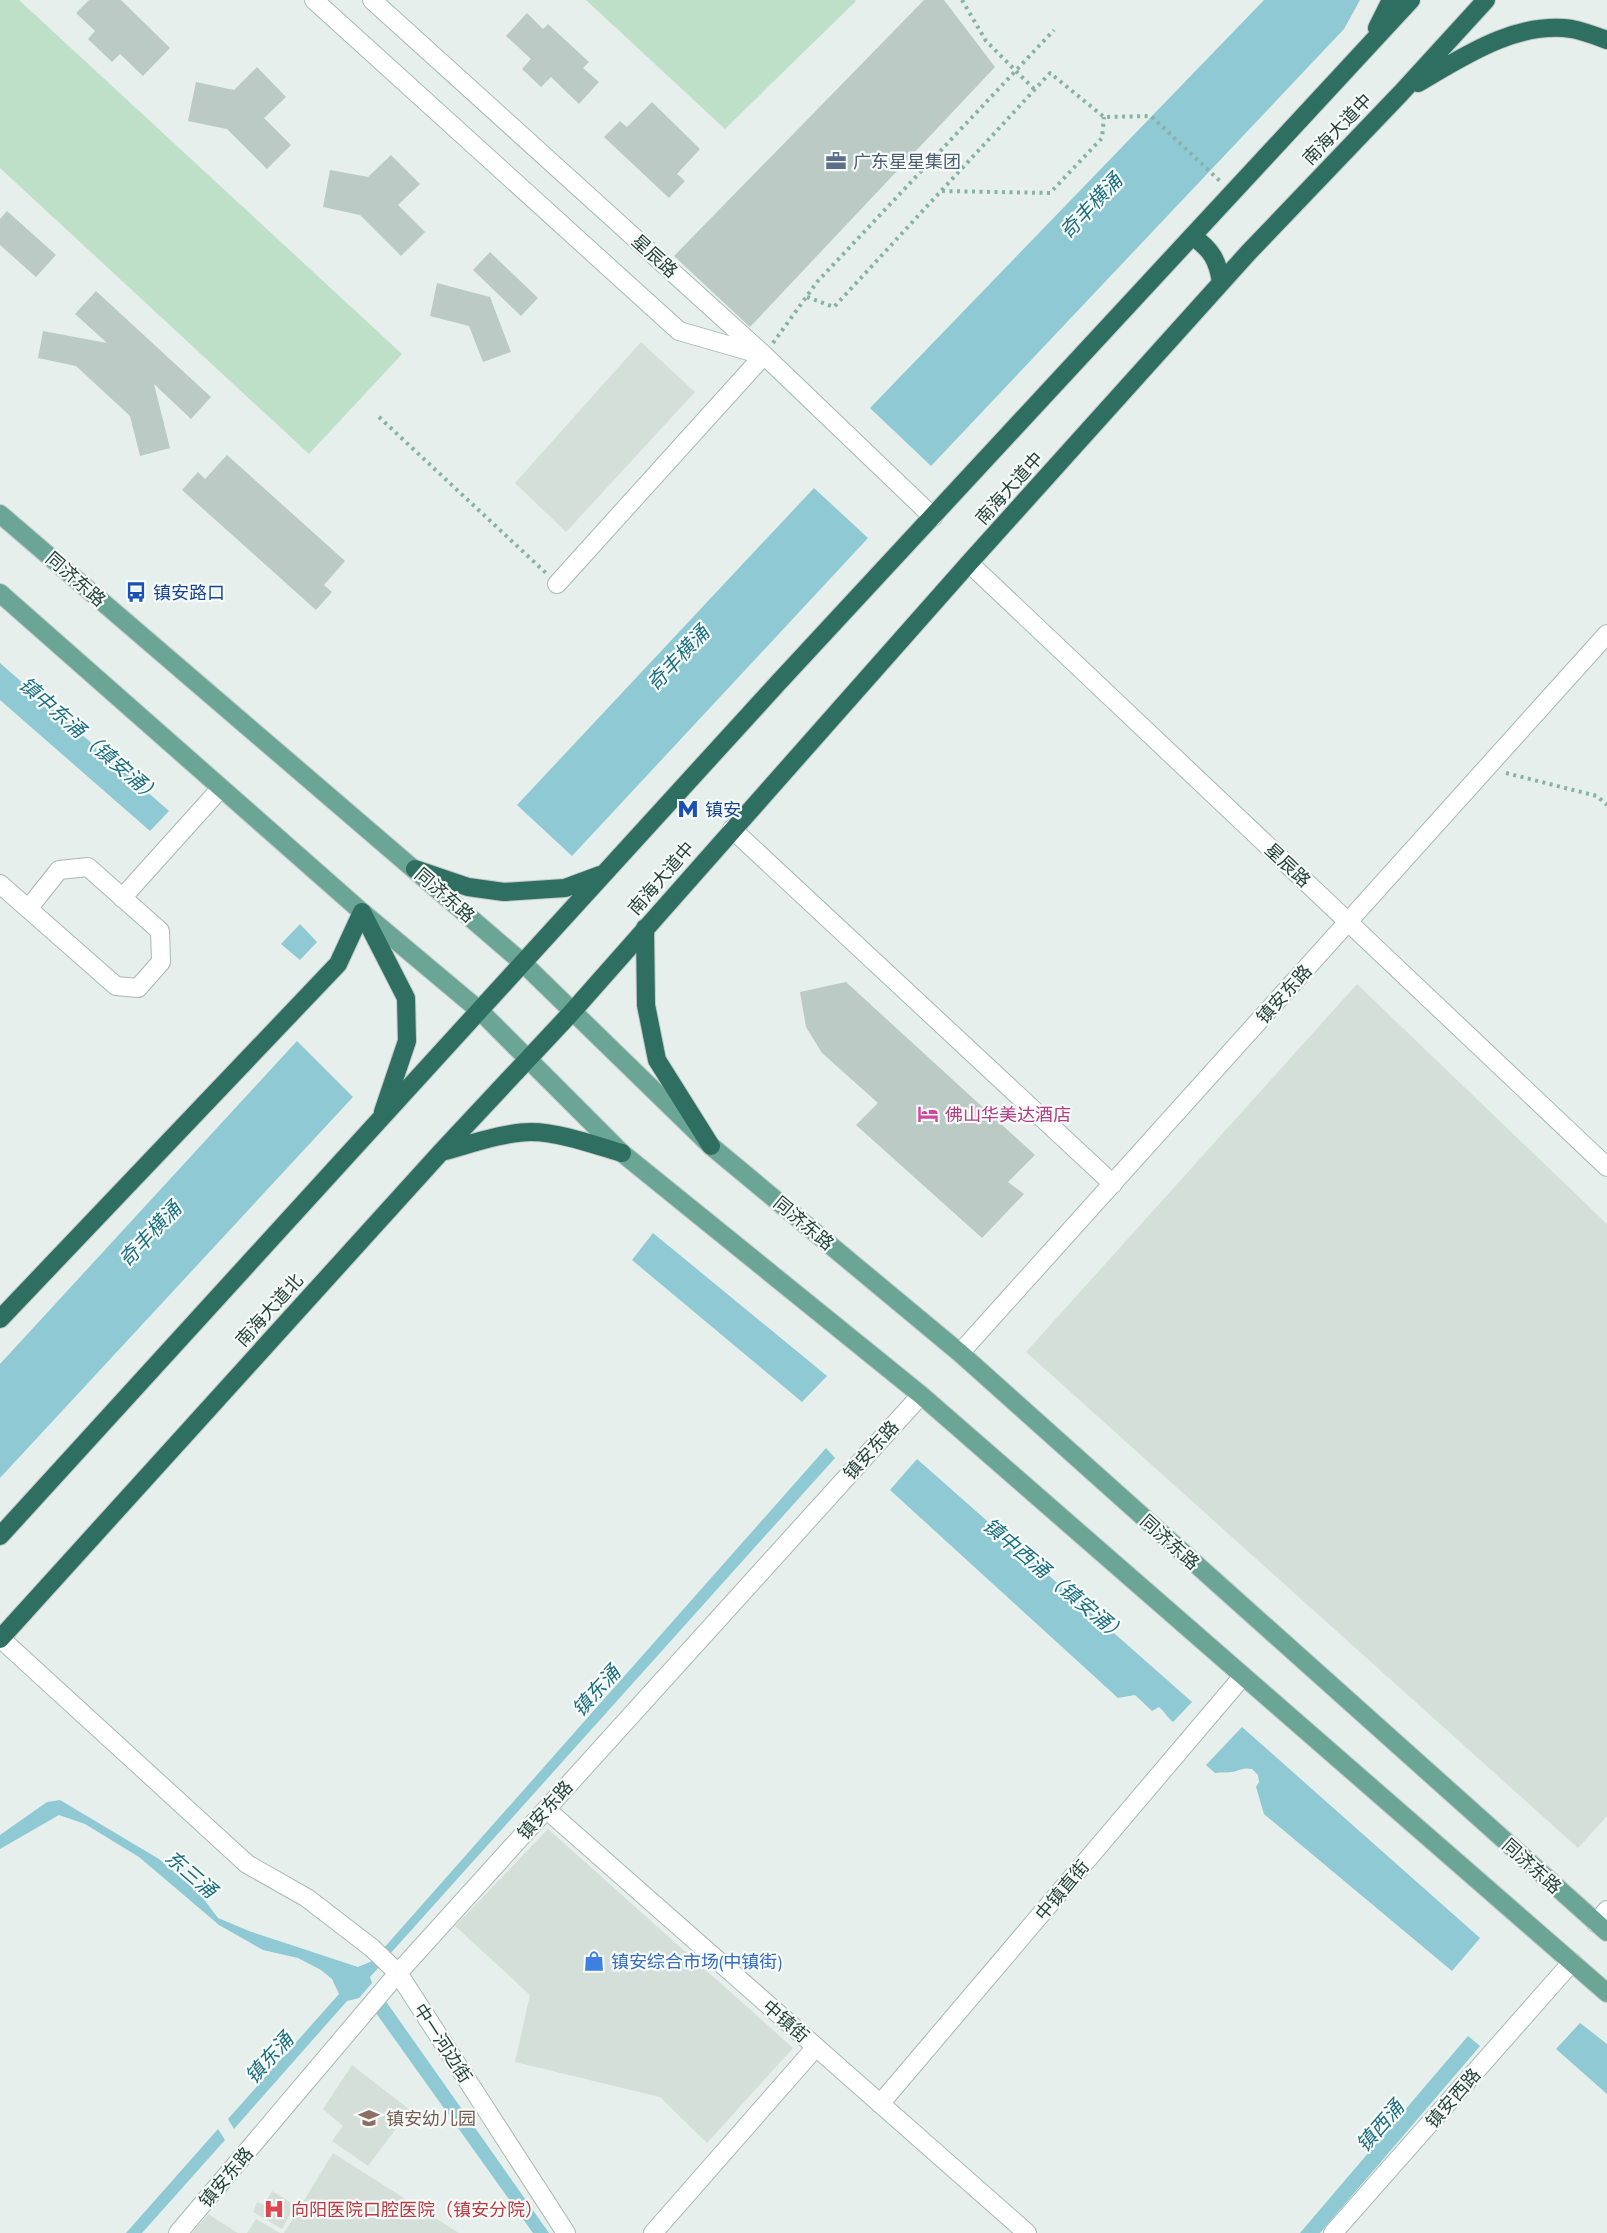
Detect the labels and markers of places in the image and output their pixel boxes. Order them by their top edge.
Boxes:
office icon: 广东星星集团 [824,149,848,173]
place label: 广东星星集团 [853,150,961,173]
bus stop icon: 镇安路口 [124,580,148,604]
place label: 镇安路口 [153,581,225,604]
metro station icon: 镇安 [676,797,700,821]
place label: 镇安 [705,798,741,821]
hotel icon: 佛山华美达酒店 [916,1102,940,1126]
place label: 佛山华美达酒店 [945,1103,1071,1126]
shop icon: 镇安综合市场(中镇街) [582,1949,606,1973]
place label: 镇安综合市场(中镇街) [611,1950,782,1973]
school or university icon: 镇安幼儿园 [357,2106,381,2130]
place label: 镇安幼儿园 [386,2107,476,2130]
hospital icon: 向阳医院口腔医院（镇安分院） [262,2197,286,2221]
place label: 向阳医院口腔医院（镇安分院） [291,2198,543,2221]

